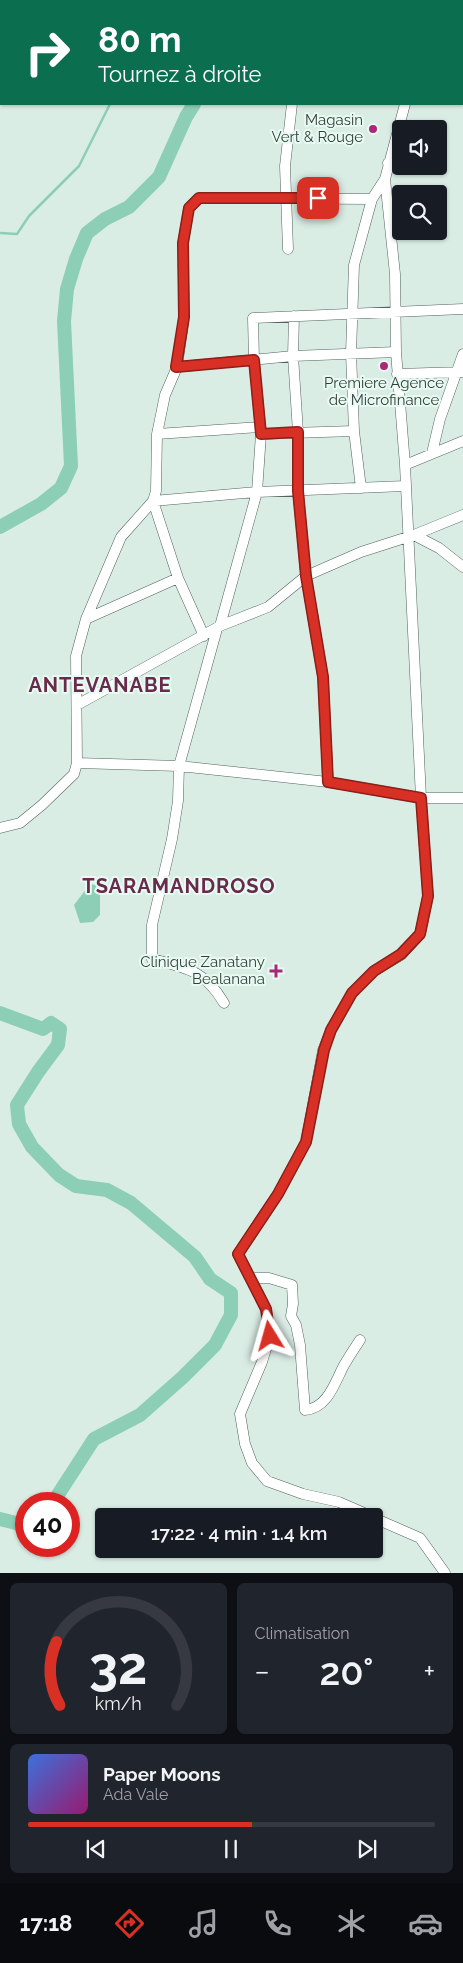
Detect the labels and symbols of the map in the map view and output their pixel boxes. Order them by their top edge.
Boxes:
place label: Magasin Vert & Rouge [272,111,363,146]
marker: Magasin Vert & Rouge [367,123,379,135]
pin [297,177,339,219]
marker: Premiere Agence de Microfinance [378,360,390,372]
place label: Premiere Agence de Microfinance [324,374,444,409]
district label: ANTEVANABE [28,673,172,697]
district label: TSARAMANDROSO [82,874,276,898]
place label: Clinique Zanatany Bealanana [140,953,265,988]
marker: Clinique Zanatany Bealanana [269,964,283,978]
position arrow [243,1309,295,1361]
speed limit sign: 40 [15,1492,80,1557]

